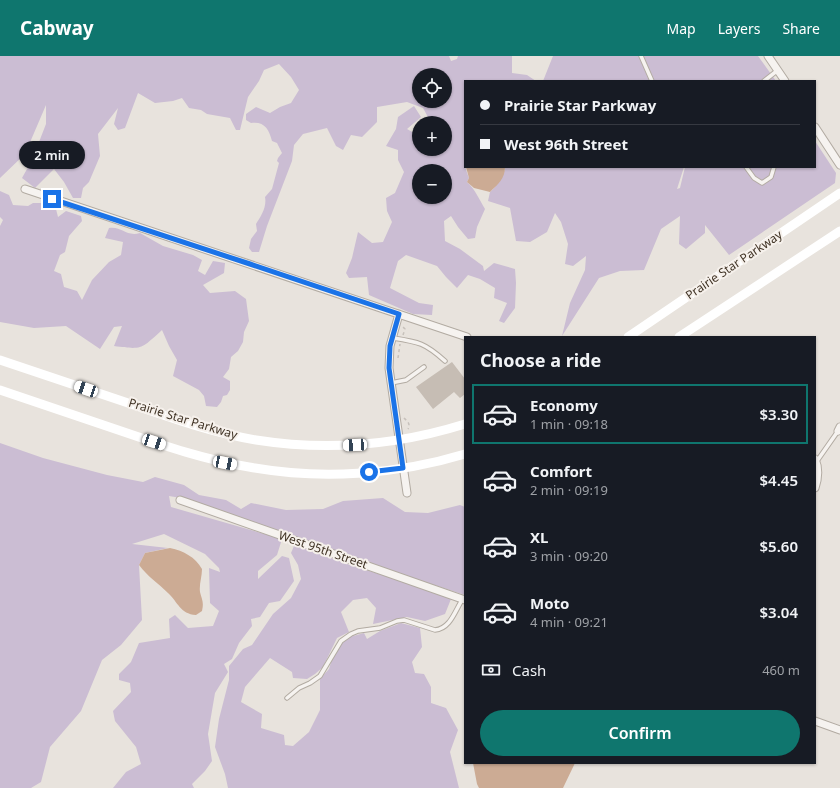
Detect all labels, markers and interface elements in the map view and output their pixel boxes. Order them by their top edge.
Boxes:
text: Cabway [20,15,94,41]
text: Map [667,19,696,38]
text: Layers [718,19,760,38]
text: Share [782,19,820,38]
map controls [412,68,452,204]
button: locate [412,68,452,108]
text: Prairie Star Parkway [504,95,656,115]
button: + [412,116,452,156]
text: West 96th Street [504,134,628,154]
callout: 2 min [19,141,85,169]
text: 2 min [34,146,70,164]
button: − [412,164,452,204]
route end [43,190,61,208]
street label: Prairie Star Parkway [682,225,786,303]
text: Choose a ride [480,348,601,372]
car [73,379,99,399]
street label: Prairie Star Parkway [127,394,241,443]
text: Economy [530,395,598,415]
icon: car [482,396,518,432]
text: $3.30 [760,404,798,424]
text: 1 min · 09:18 [530,415,608,433]
car [141,433,167,451]
car [343,438,367,452]
car [212,455,238,471]
text: Comfort [530,461,592,481]
icon: car [482,462,518,498]
route start [360,463,378,481]
text: $4.45 [760,470,798,490]
text: 2 min · 09:19 [530,481,608,499]
street label: West 95th Street [276,526,371,573]
text: XL [530,527,548,547]
icon: car [482,528,518,564]
text: $5.60 [760,536,798,556]
text: 3 min · 09:20 [530,547,608,565]
text: Moto [530,593,569,613]
icon: car [482,594,518,630]
text: $3.04 [760,602,798,622]
text: 4 min · 09:21 [530,613,608,631]
icon: cash [480,659,502,681]
text: Cash [512,660,546,680]
text: 460 m [762,661,800,679]
button: Confirm [480,710,800,756]

